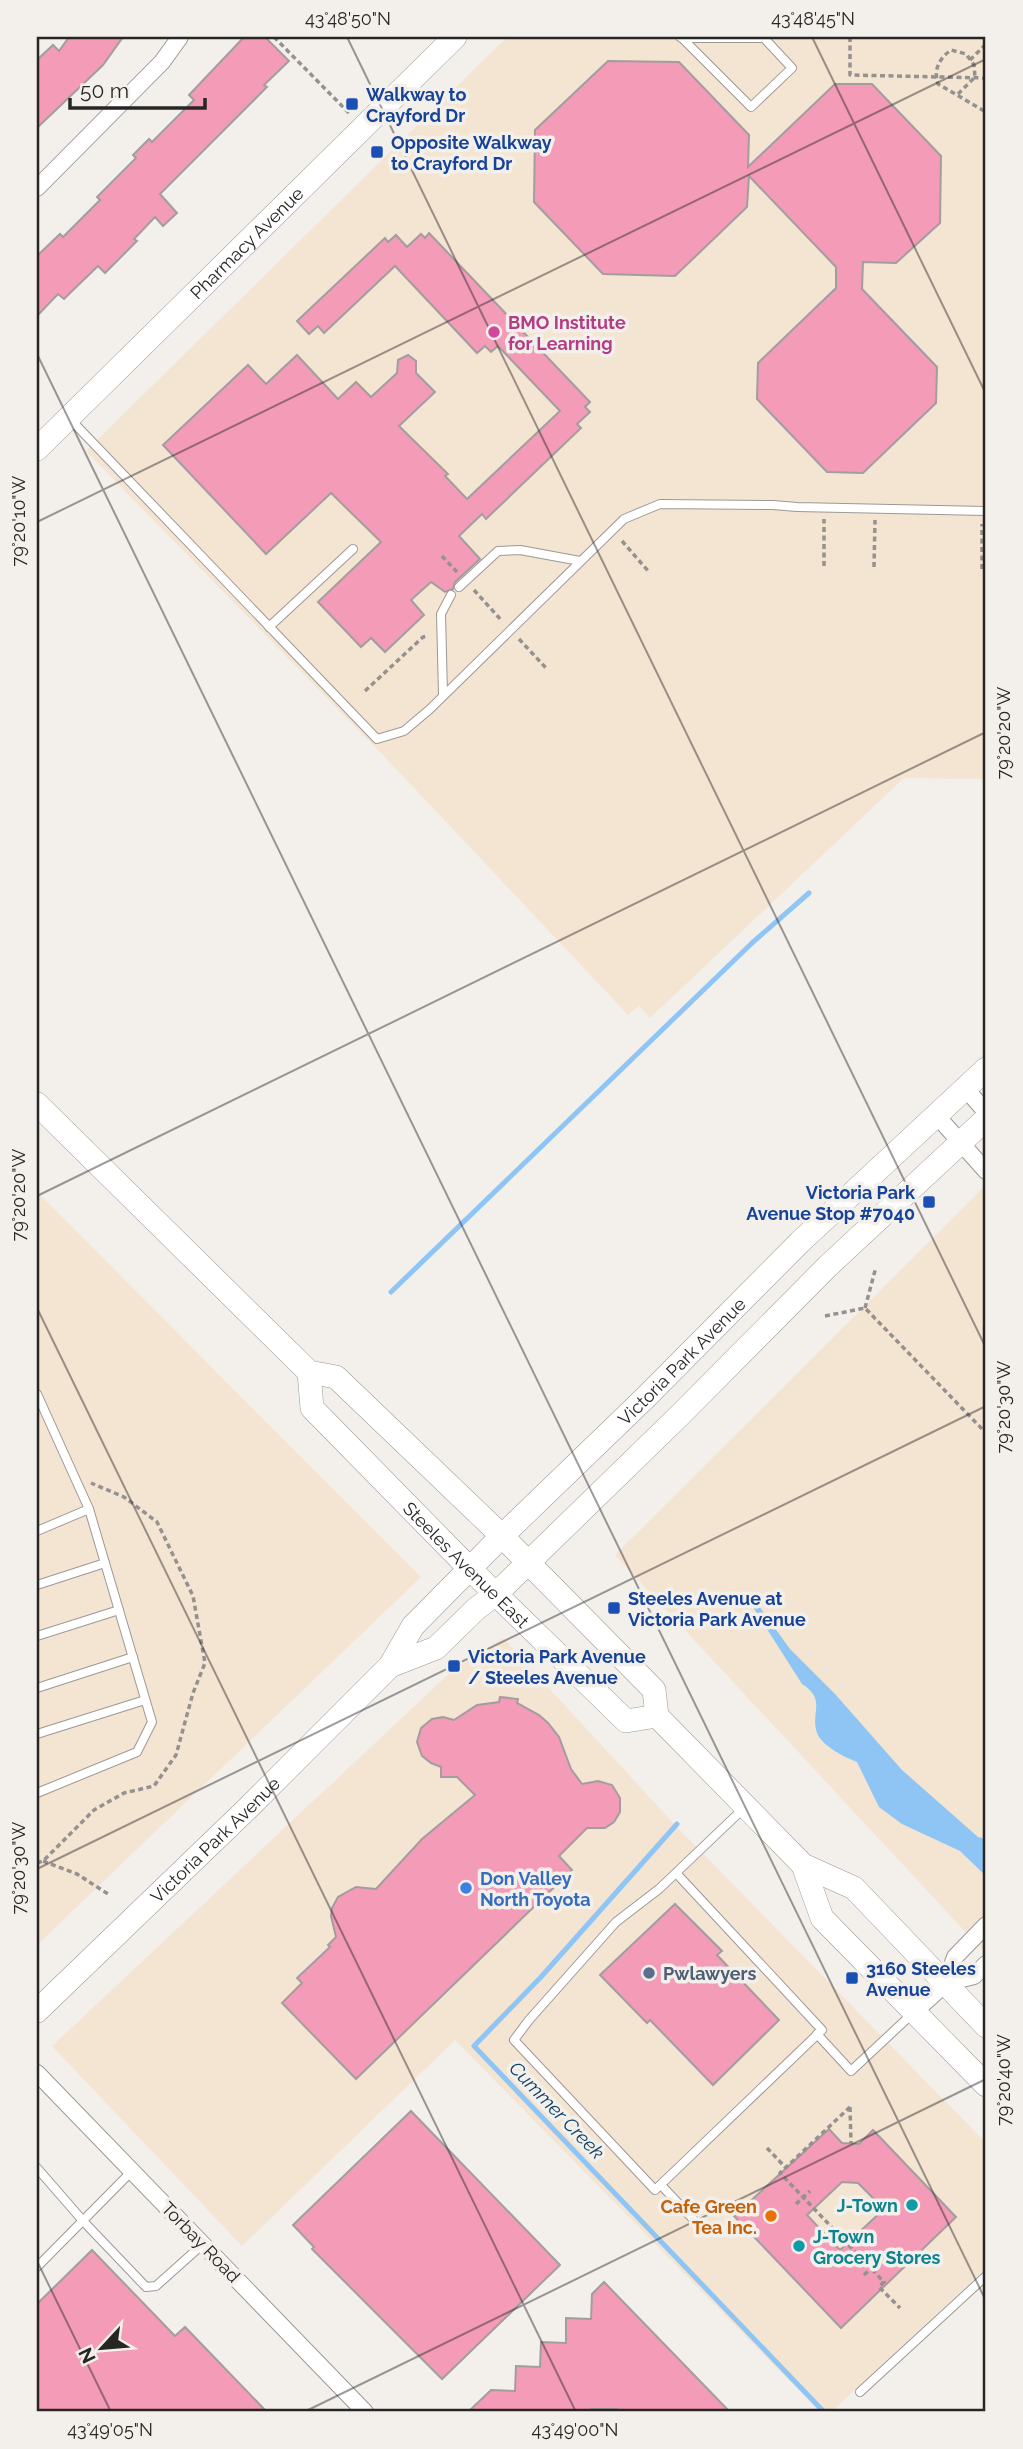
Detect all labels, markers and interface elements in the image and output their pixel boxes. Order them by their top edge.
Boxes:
text: 43°48'50"N [305,8,391,29]
text: 43°48'45"N [771,8,855,29]
scale bar [70,66,205,110]
text: 50 m [80,78,129,103]
place label: Walkway to Crayford Dr [366,84,466,126]
marker: Walkway to Crayford Dr [344,96,360,112]
place label: Opposite Walkway to Crayford Dr [391,132,552,174]
marker: Opposite Walkway to Crayford Dr [369,144,385,160]
street label: Pharmacy Avenue [185,182,308,303]
place label: BMO Institute for Learning [508,312,626,354]
marker: BMO Institute for Learning [486,324,502,340]
text: 79°20'10"W [8,475,29,566]
text: 79°20'20"W [993,687,1014,779]
text: 79°20'20"W [8,1149,29,1241]
place label: Victoria Park Avenue Stop #7040 [746,1182,916,1224]
marker: Victoria Park Avenue Stop #7040 [921,1194,937,1210]
street label: Victoria Park Avenue [613,1293,750,1429]
text: 79°20'30"W [993,1361,1014,1453]
street label: Steeles Avenue East [399,1497,534,1632]
place label: Steeles Avenue at Victoria Park Avenue [628,1588,806,1630]
marker: Steeles Avenue at Victoria Park Avenue [606,1600,622,1616]
place label: Victoria Park Avenue / Steeles Avenue [468,1646,646,1688]
marker: Victoria Park Avenue / Steeles Avenue [446,1658,462,1674]
street label: Victoria Park Avenue [146,1772,284,1907]
text: 79°20'30"W [8,1822,29,1914]
place label: Don Valley North Toyota [480,1868,591,1910]
marker: Don Valley North Toyota [458,1880,474,1896]
place label: 3160 Steeles Avenue [866,1958,976,2000]
place label: Pwlawyers [663,1963,757,1984]
marker: Pwlawyers [641,1965,657,1981]
marker: 3160 Steeles Avenue [844,1970,860,1986]
text: 79°20'40"W [993,2034,1014,2126]
water label: Cummer Creek [505,2057,609,2163]
place label: J-Town [837,2195,898,2216]
place label: Cafe Green Tea Inc. [660,2196,757,2238]
street label: Torbay Road [157,2197,245,2287]
marker: J-Town [904,2197,920,2213]
marker: Cafe Green Tea Inc. [763,2208,779,2224]
place label: J-Town Grocery Stores [813,2226,941,2268]
marker: J-Town Grocery Stores [791,2238,807,2254]
north arrow [66,2312,136,2382]
text: N [74,2344,100,2367]
text: 43°49'05"N [67,2419,153,2440]
text: 43°49'00"N [532,2419,618,2440]

